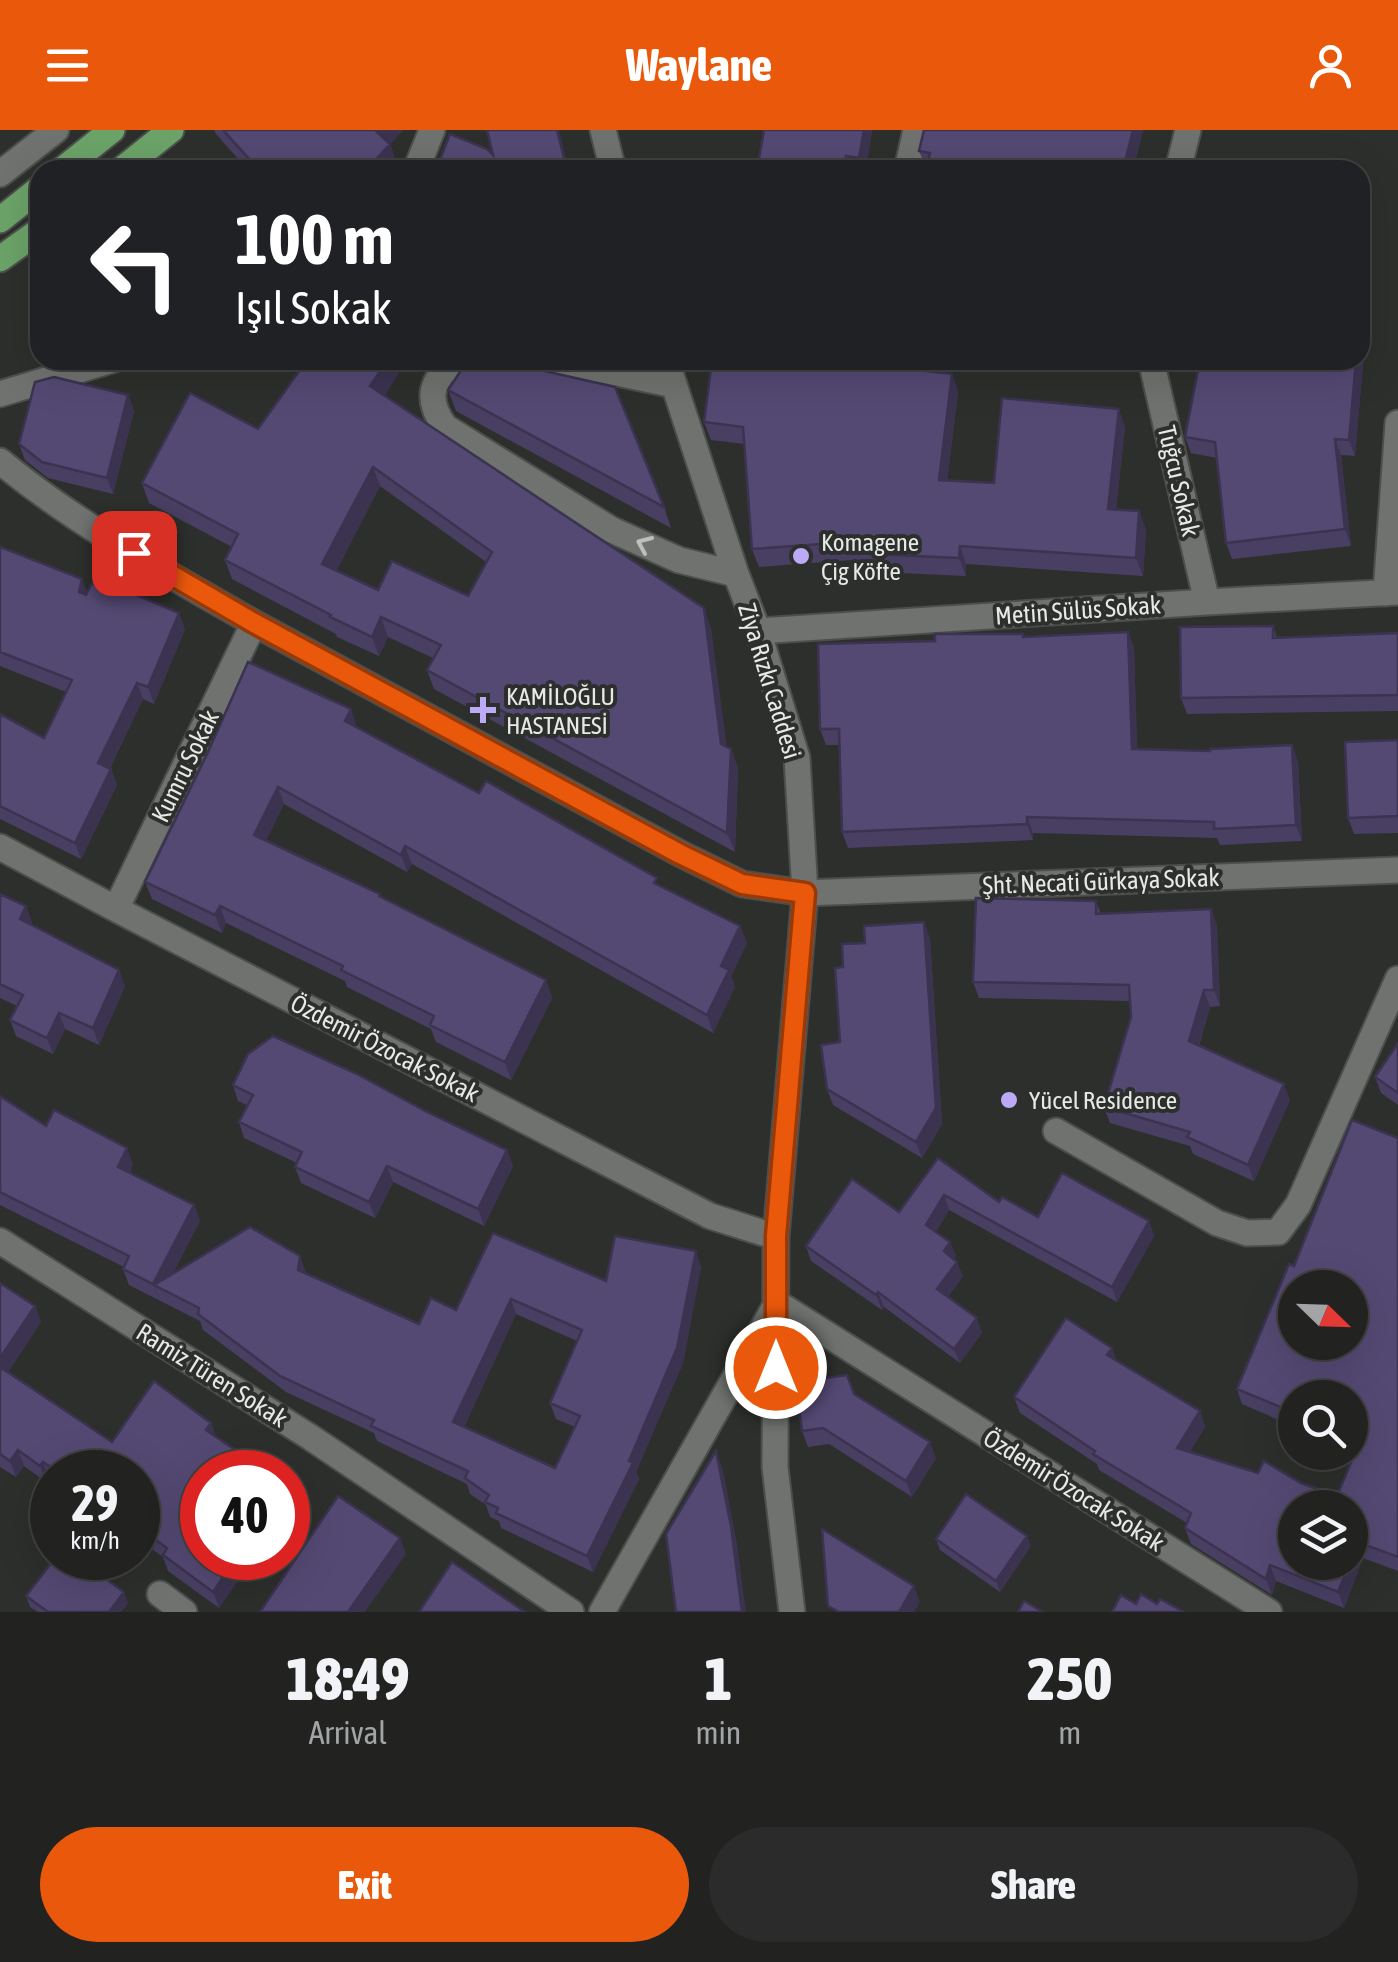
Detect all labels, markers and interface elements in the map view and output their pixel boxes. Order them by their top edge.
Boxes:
icon: menu [40,38,95,93]
icon: person [1303,38,1358,93]
text: Waylane [626,39,772,91]
text: 100 m [235,199,394,279]
icon: left [70,200,200,330]
text: Işıl Sokak [235,282,391,334]
street label: Tuğcu Sokak [1153,423,1205,539]
pin [92,511,177,596]
icon: arrive [107,526,162,581]
place label: Komagene Çig Köfte [821,528,919,585]
one-way arrow [636,536,654,556]
marker: Komagene Çig Köfte [790,545,812,567]
street label: Metin Sülüs Sokak [994,590,1162,630]
street label: Ziya Rızkı Caddesi [733,600,807,762]
place label: KAMİLOĞLU HASTANESİ [506,682,615,739]
marker: KAMİLOĞLU HASTANESİ [470,697,496,723]
street label: Kumru Sokak [146,706,224,826]
street label: Şht. Necati Gürkaya Sokak [982,863,1220,899]
street label: Özdemir Özocak Sokak [286,988,484,1108]
place label: Yücel Residence [1029,1086,1177,1114]
marker: Yücel Residence [998,1089,1020,1111]
north arrow [1278,1270,1368,1360]
map controls [1278,1270,1368,1580]
position arrow [724,1316,828,1420]
street label: Ramiz Türen Sokak [132,1317,292,1433]
button: search [1278,1380,1368,1470]
street label: Özdemir Özocak Sokak [979,1423,1169,1557]
speed limit sign: 40 [180,1450,310,1580]
text: 29 [71,1474,118,1532]
button: layers [1278,1490,1368,1580]
text: km/h [70,1526,120,1554]
text: 18:49 [286,1644,409,1713]
text: 1 [704,1644,733,1713]
text: 250 [1027,1644,1112,1713]
text: Arrival [309,1714,387,1751]
text: min [695,1714,741,1751]
text: m [1058,1714,1081,1751]
button: Exit [40,1827,689,1942]
button: Share [709,1827,1358,1942]

